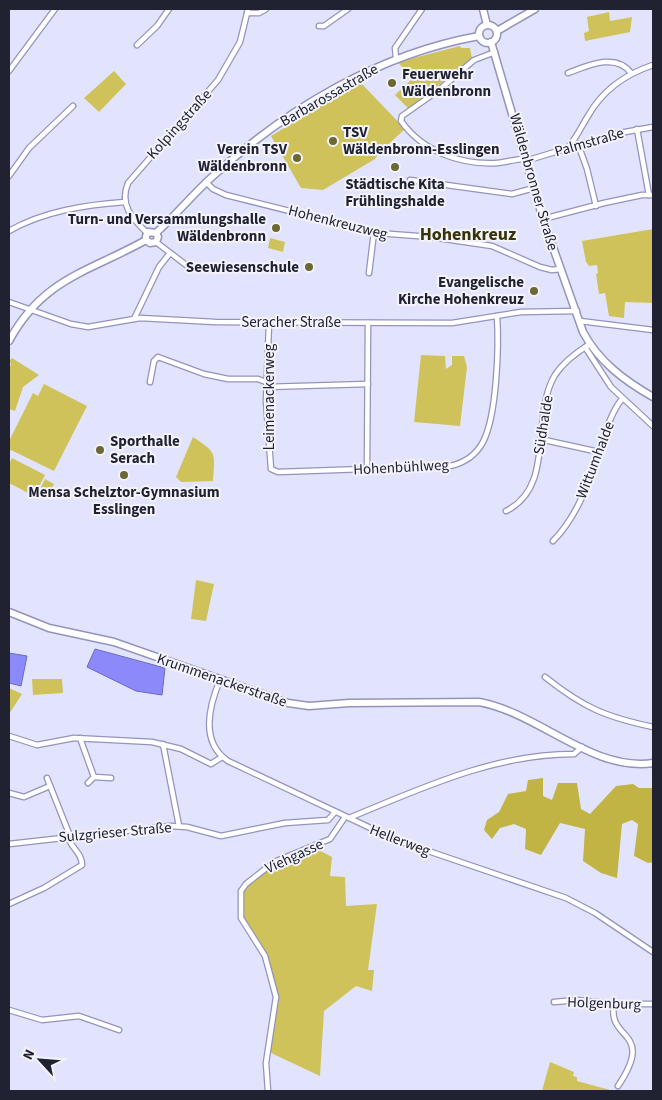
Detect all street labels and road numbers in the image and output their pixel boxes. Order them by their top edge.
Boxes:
street label: Barbarossastraße [276,59,382,132]
street label: Kolpingstraße [142,85,217,164]
street label: Wäldenbronner Straße [504,111,563,253]
street label: Palmstraße [552,123,626,162]
street label: Hohenkreuzweg [286,200,390,245]
street label: Seracher Straße [241,312,341,333]
street label: Leimenackerweg [259,343,280,450]
street label: Südhalde [528,394,559,456]
street label: Wittumhalde [571,418,620,502]
street label: Hohenbühlweg [353,454,450,480]
street label: Krummenackerstraße [154,648,290,713]
street label: Sulzgrieser Straße [58,817,172,848]
street label: Hellerweg [366,819,434,862]
street label: Viehgasse [262,834,327,879]
street label: Holgenburg [567,992,642,1015]

